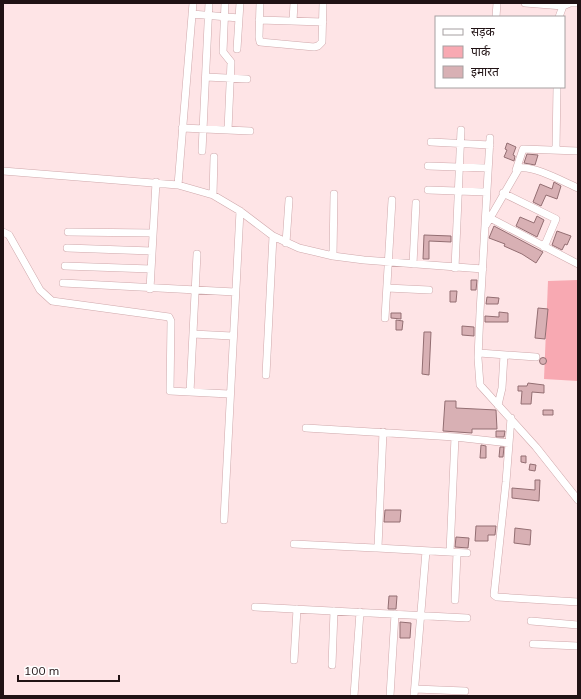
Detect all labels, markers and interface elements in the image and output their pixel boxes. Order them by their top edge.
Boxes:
legend [435,16,565,88]
text: सड़क [471,24,496,39]
text: पार्क [471,44,491,59]
text: इमारत [471,64,500,79]
scale bar [18,657,119,683]
text: 100 m [24,663,59,678]

